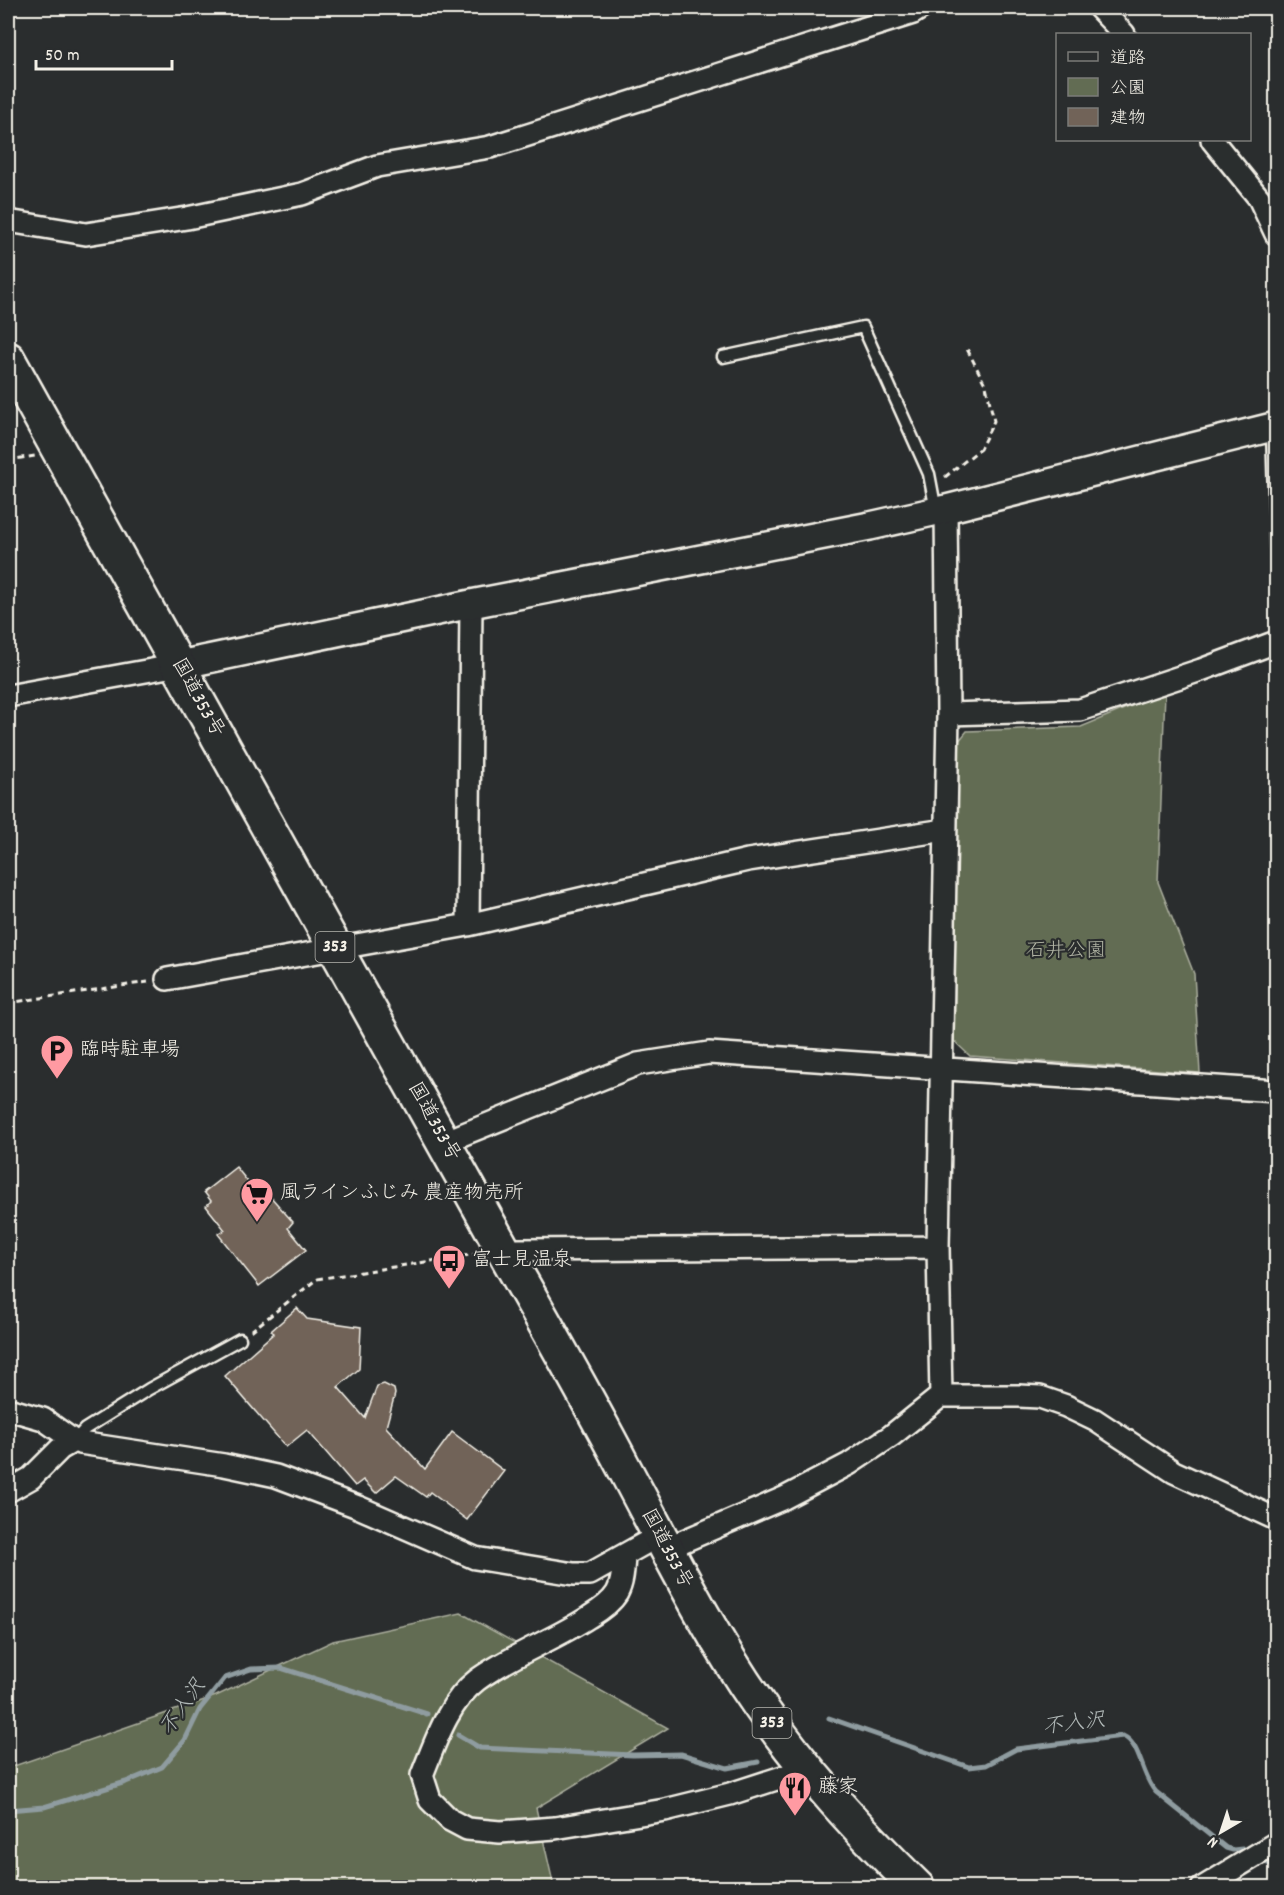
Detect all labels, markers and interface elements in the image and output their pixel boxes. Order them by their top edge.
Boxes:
scale bar [36,33,172,71]
legend [1056,33,1251,141]
text: 50 m [45,44,80,69]
text: 道路 [1110,47,1146,72]
text: 公園 [1110,77,1146,102]
text: 建物 [1110,107,1146,132]
street label: 国道353号 [164,653,230,743]
road number: 353 [316,932,354,962]
park label: 石井公園 [1026,938,1106,966]
parking icon: 臨時駐車場 [39,1033,75,1080]
place label: 臨時駐車場 [80,1037,180,1065]
street label: 国道353号 [400,1077,466,1167]
supermarket icon: 風ラインふじみ 農産物売所 [239,1176,275,1223]
place label: 風ラインふじみ 農産物売所 [280,1180,524,1208]
bus stop icon: 富士見温泉 [431,1243,467,1290]
place label: 富士見温泉 [472,1247,572,1275]
street label: 国道353号 [633,1504,699,1594]
water label: 不入沢 [154,1673,215,1742]
water label: 不入沢 [1041,1706,1108,1744]
road number: 353 [752,1708,792,1738]
restaurant icon: 藤家 [777,1770,813,1817]
place label: 藤家 [818,1774,858,1802]
north arrow [1191,1802,1251,1862]
text: N [1203,1830,1223,1853]

